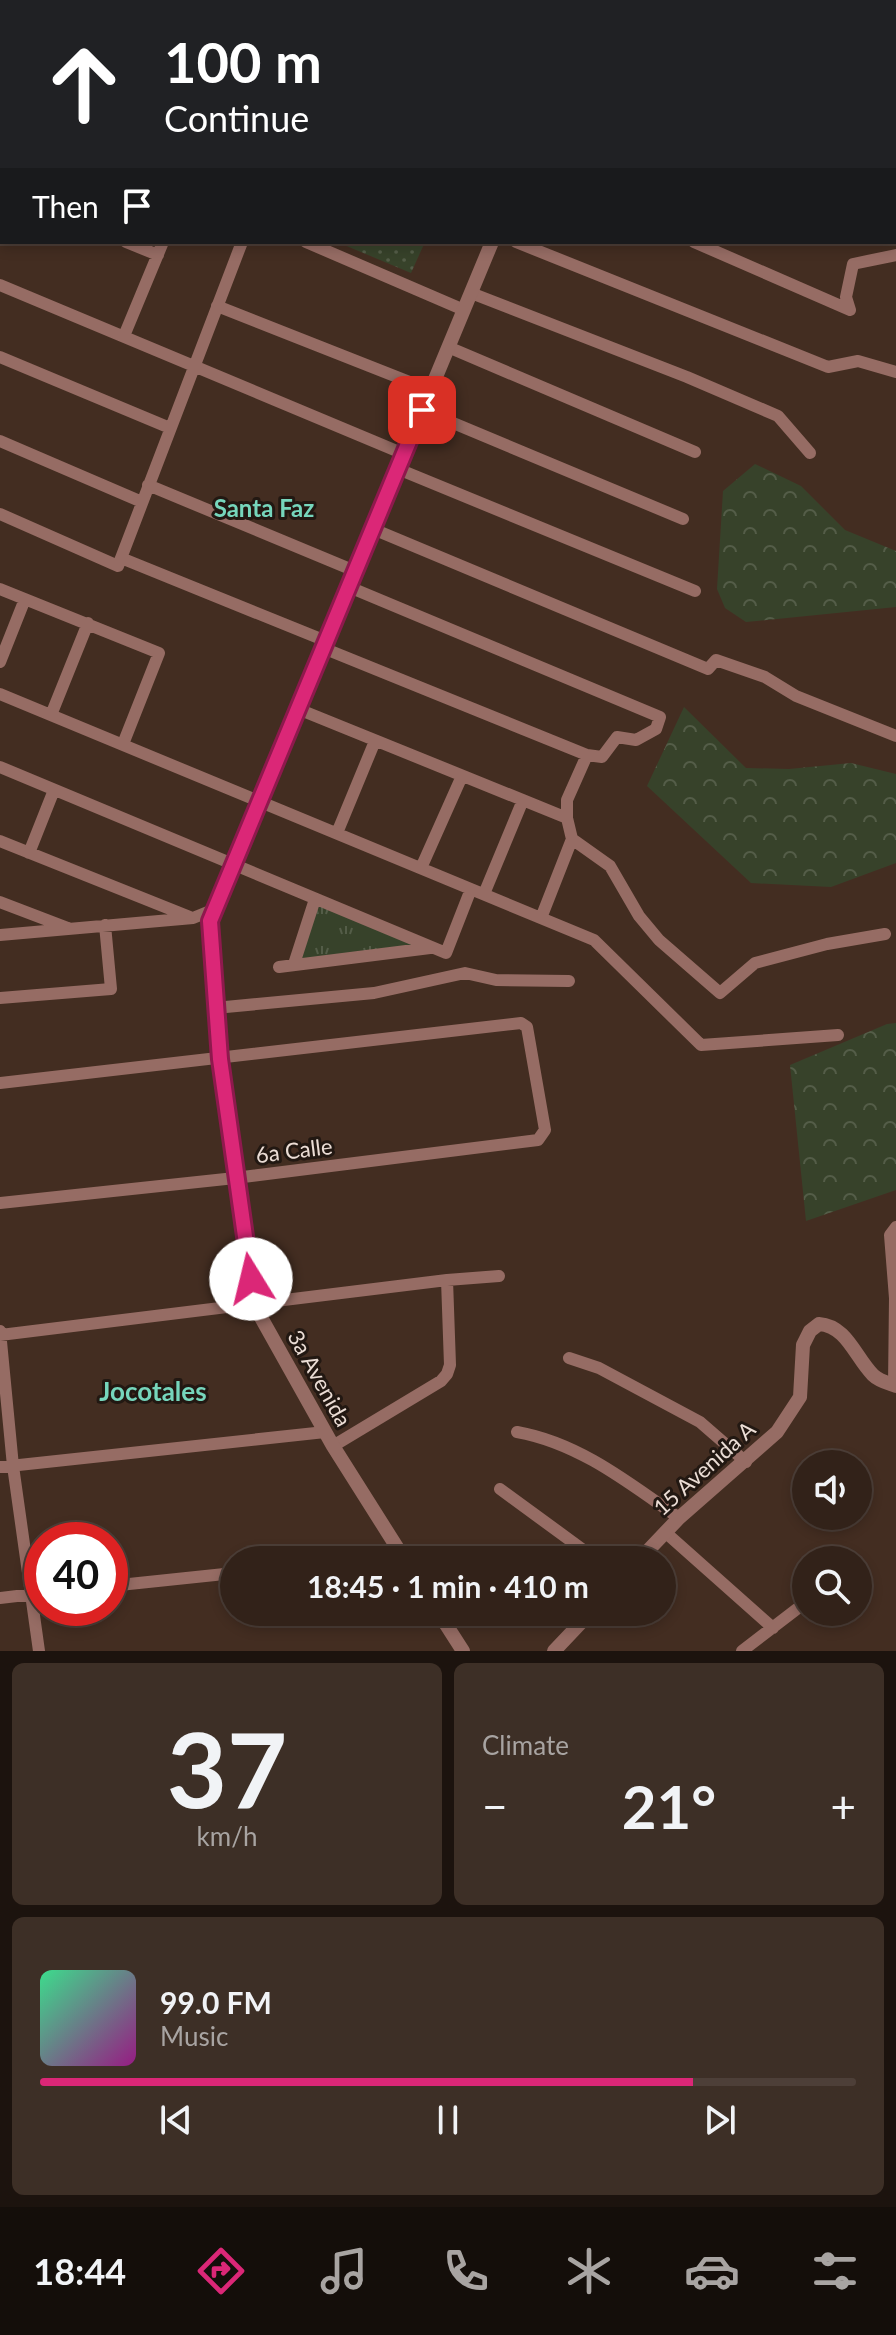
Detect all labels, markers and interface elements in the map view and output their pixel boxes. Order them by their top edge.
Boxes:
text: 100 m [164,28,322,95]
icon: ahead [32,32,136,136]
text: Continue [164,96,309,140]
icon: arrive [115,184,159,228]
text: Then [32,188,99,224]
pin [388,376,456,444]
icon: arrive [400,388,444,432]
district label: Santa Faz [214,493,314,522]
street label: 6a Calle [254,1132,334,1168]
position arrow [209,1237,293,1321]
street label: 3a Avenida [282,1325,358,1431]
district label: Jocotales [99,1375,207,1407]
street label: 15 Avenida A [648,1415,761,1521]
map controls [792,1450,872,1626]
button: sound [792,1450,872,1530]
speed limit sign: 40 [24,1522,128,1626]
button: search [792,1546,872,1626]
text: 18:45 · 1 min · 410 m [307,1568,589,1604]
text: 37 [167,1705,287,1830]
text: Climate [482,1729,569,1761]
text: 21° [622,1770,716,1842]
text: − [482,1780,508,1832]
text: + [830,1780,856,1832]
text: km/h [197,1820,257,1852]
text: 99.0 FM [160,1984,272,2020]
text: Music [160,2020,228,2052]
icon: previous [154,2098,198,2142]
icon: pause [426,2098,470,2142]
icon: next [698,2098,742,2142]
icon: directions [193,2243,249,2299]
icon: music [316,2243,372,2299]
icon: phone [438,2243,494,2299]
icon: climate [561,2243,617,2299]
icon: car [684,2243,740,2299]
icon: filters [807,2243,863,2299]
text: 18:44 [33,2249,126,2293]

